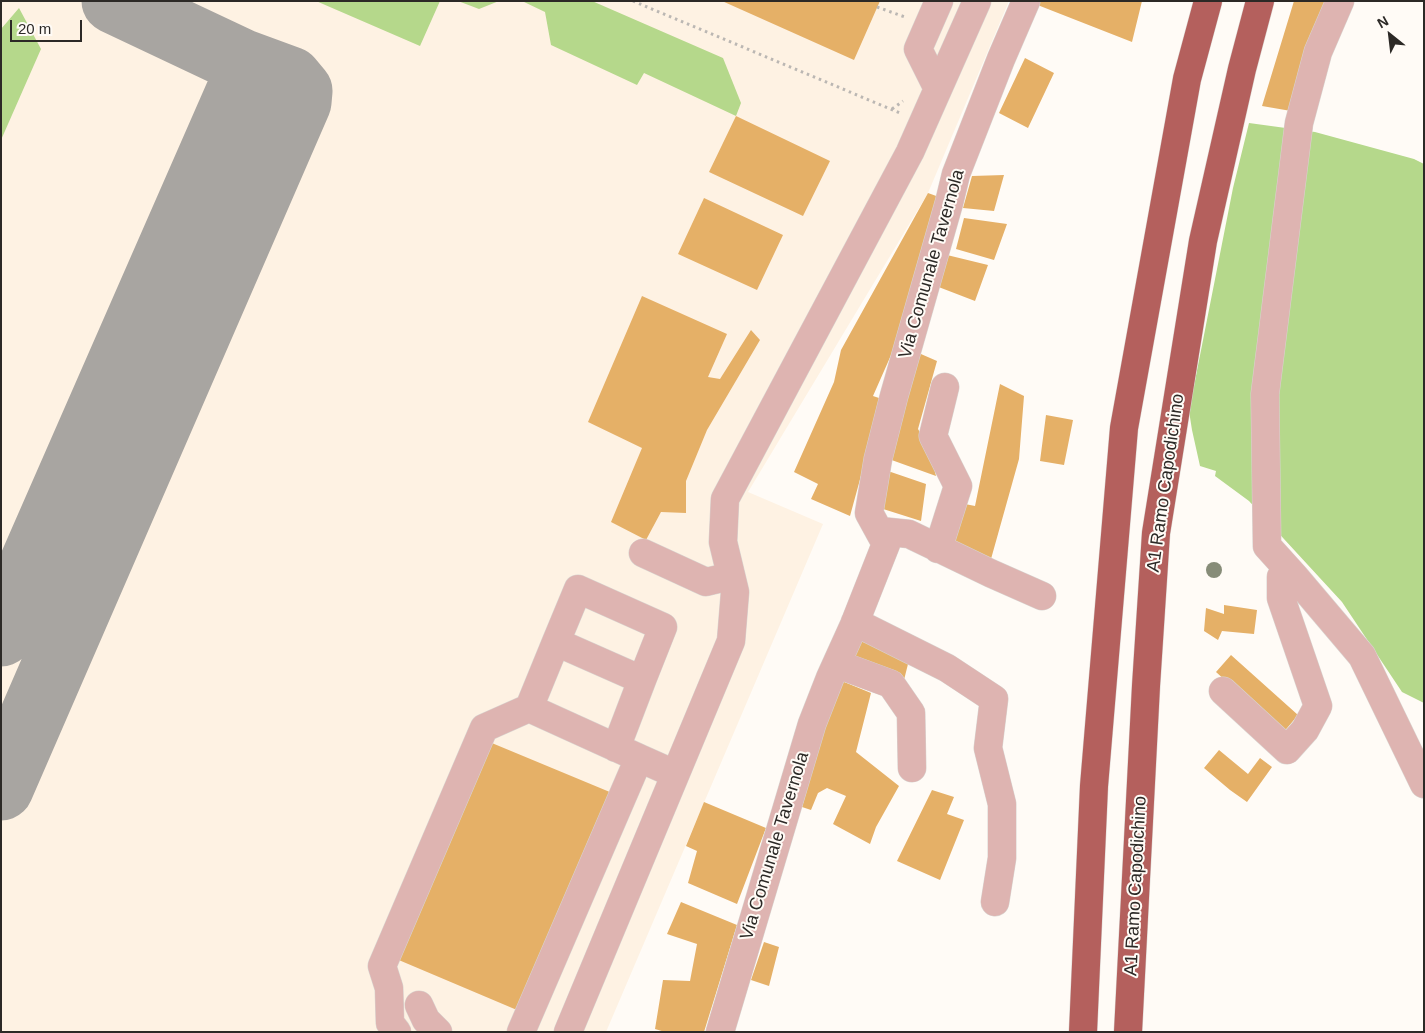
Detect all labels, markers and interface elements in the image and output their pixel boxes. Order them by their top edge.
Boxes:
scale bar [12,10,85,42]
north arrow [1365,10,1415,60]
text: N [1374,12,1391,31]
text: 20 m [18,20,51,37]
street label: Via Comunale Tavernola [895,167,969,361]
street label: A1 Ramo Capodichino [1143,392,1189,574]
street label: Via Comunale Tavernola [736,749,814,943]
street label: A1 Ramo Capodichino [1121,796,1151,976]

